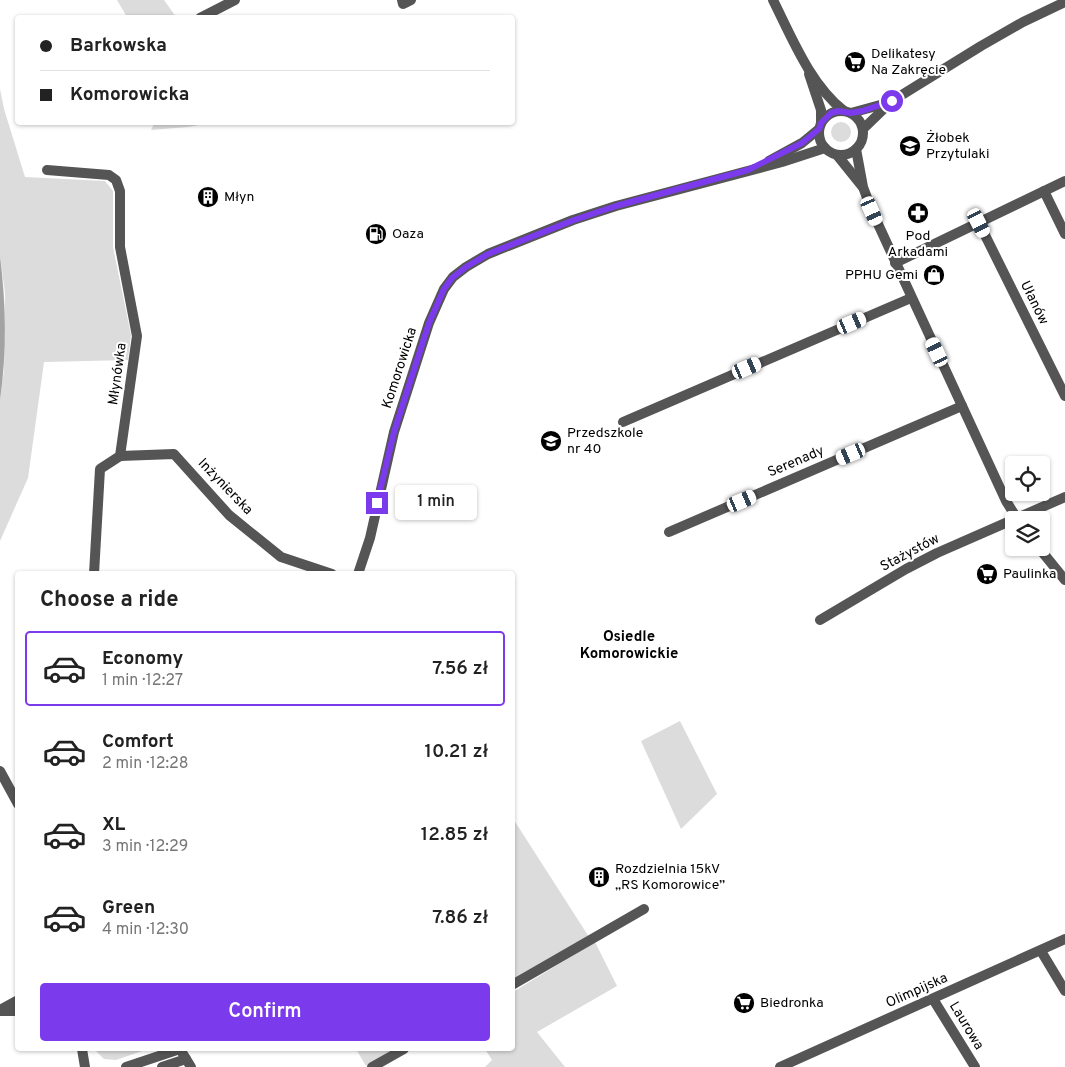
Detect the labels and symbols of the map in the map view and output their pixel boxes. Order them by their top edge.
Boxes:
place label: Delikatesy Na Zakręcie [871,46,946,79]
supermarket icon: Delikatesy Na Zakręcie [843,50,867,74]
route start [881,90,903,112]
place label: Żłobek Przytulaki [926,129,989,163]
school or university icon: Żłobek Przytulaki [898,134,922,158]
building icon: Młyn [196,185,220,209]
place label: Młyn [224,189,254,206]
car [859,194,884,228]
pharmacy icon: Pod Arkadami [906,201,930,225]
car [965,206,992,240]
fuel station icon: Oaza [364,222,388,246]
place label: Oaza [392,226,424,243]
place label: Pod Arkadami [888,228,948,261]
shop icon: PPHU Gemi [922,263,946,287]
place label: PPHU Gemi [845,267,918,284]
street label: Ułanów [1016,278,1052,328]
car [835,310,868,336]
street label: Komorowicka [379,325,421,411]
car [923,335,950,369]
street label: Młynówka [105,342,131,406]
car [730,355,763,381]
place label: Przedszkole nr 40 [567,425,643,458]
school or university icon: Przedszkole nr 40 [539,429,563,453]
car [834,441,867,467]
street label: Serenady [765,443,827,481]
street label: Inżynierska [194,455,256,519]
callout: 1 min [394,486,477,520]
car [725,488,758,514]
route end [366,492,388,514]
street label: Stażystów [878,530,942,576]
supermarket icon: Paulinka [975,562,999,586]
place label: Paulinka [1003,566,1056,583]
district label: Osiedle Komorowickie [580,628,678,664]
place label: Rozdzielnia 15kV „RS Komorowice” [615,861,725,894]
building icon: Rozdzielnia 15kV „RS Komorowice” [587,865,611,889]
street label: Olimpijska [883,970,951,1012]
supermarket icon: Biedronka [732,991,756,1015]
place label: Biedronka [760,995,824,1012]
street label: Laurowa [945,999,987,1053]

